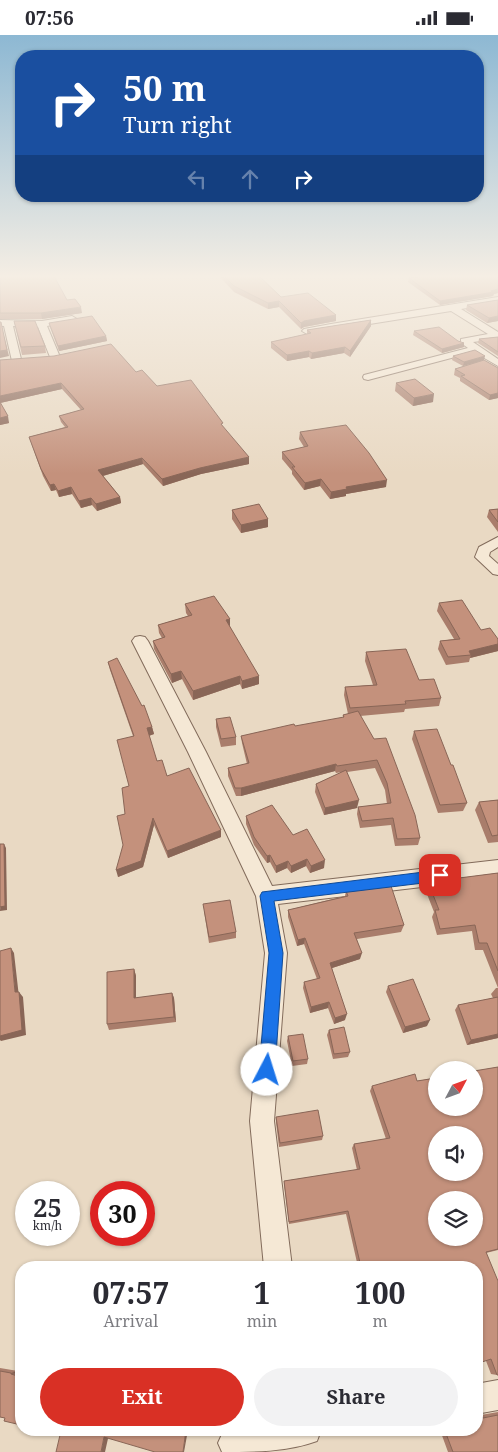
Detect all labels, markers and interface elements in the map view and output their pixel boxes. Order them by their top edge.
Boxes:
text: 07:56 [25,5,74,31]
text: 50 m [123,64,206,111]
icon: right [40,70,105,135]
text: Turn right [123,109,232,139]
icon: left [183,165,211,193]
icon: ahead [236,165,264,193]
icon: right [289,165,317,193]
pin [419,854,461,896]
icon: arrive [426,861,454,889]
position arrow [240,1043,292,1095]
north arrow [428,1061,482,1116]
map controls [428,1061,483,1246]
button: sound [428,1126,483,1181]
speed limit sign: 30 [90,1181,155,1246]
text: 25 [33,1190,62,1224]
button: layers [428,1191,483,1246]
text: km/h [33,1217,62,1234]
text: 07:57 [92,1272,169,1313]
text: 1 [254,1272,270,1313]
text: 100 [355,1272,406,1313]
text: Arrival [104,1310,158,1332]
text: min [247,1310,277,1332]
text: m [373,1310,388,1332]
button: Exit [40,1368,244,1426]
button: Share [254,1368,458,1426]

